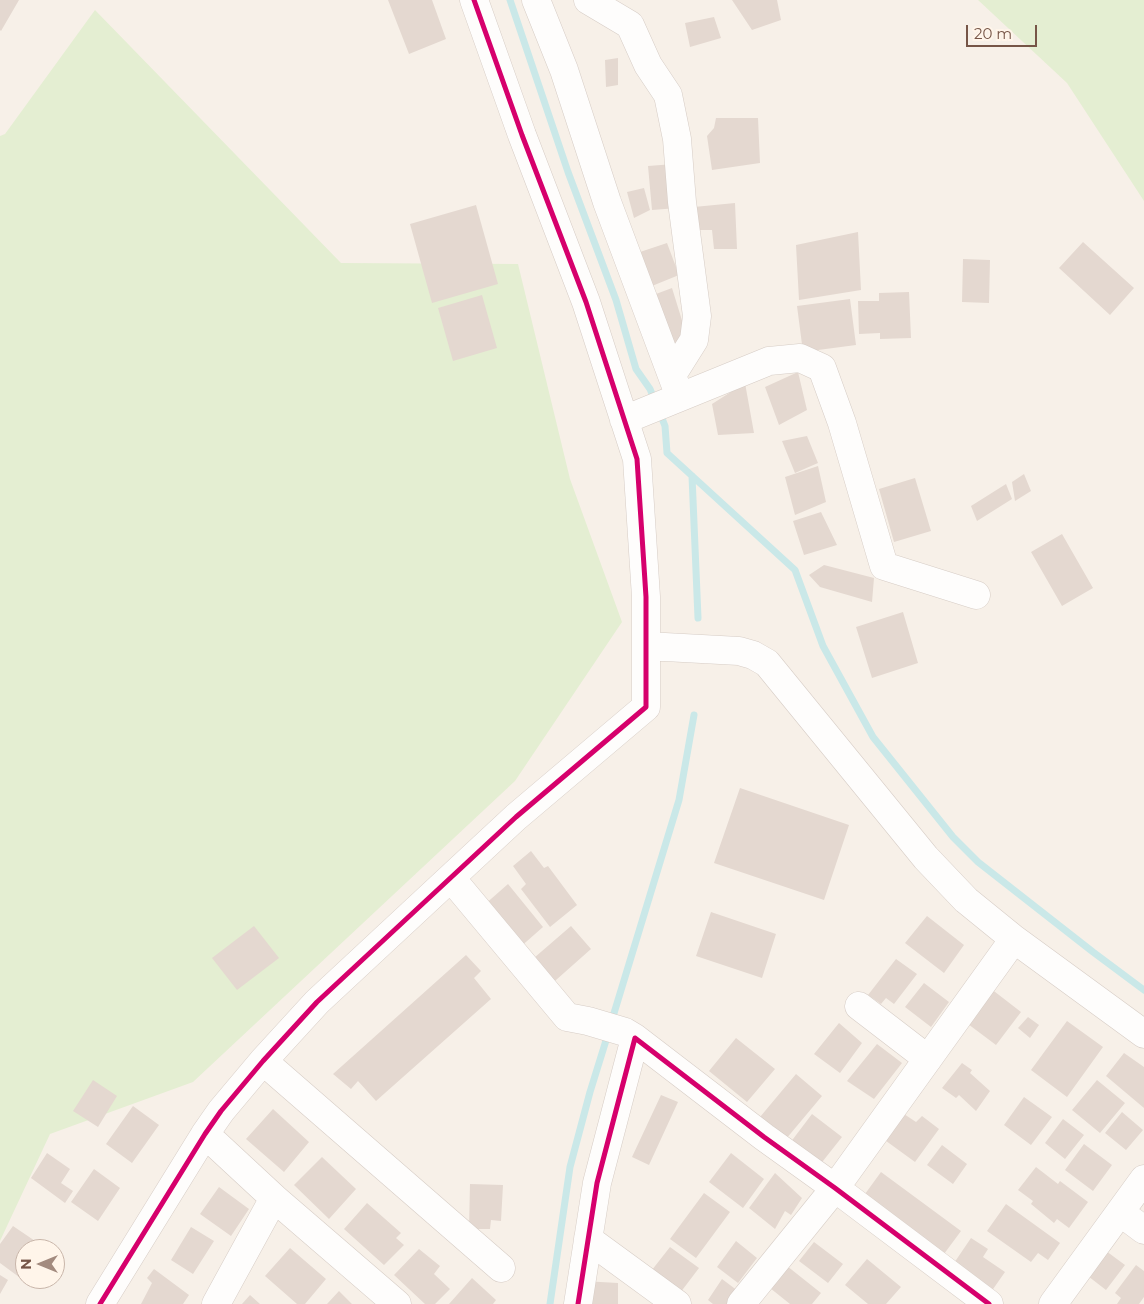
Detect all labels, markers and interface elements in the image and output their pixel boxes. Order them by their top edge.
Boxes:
scale bar [969,15,1040,47]
text: 20 m [974,24,1012,43]
north arrow [15,1239,65,1289]
text: N [17,1258,35,1270]

